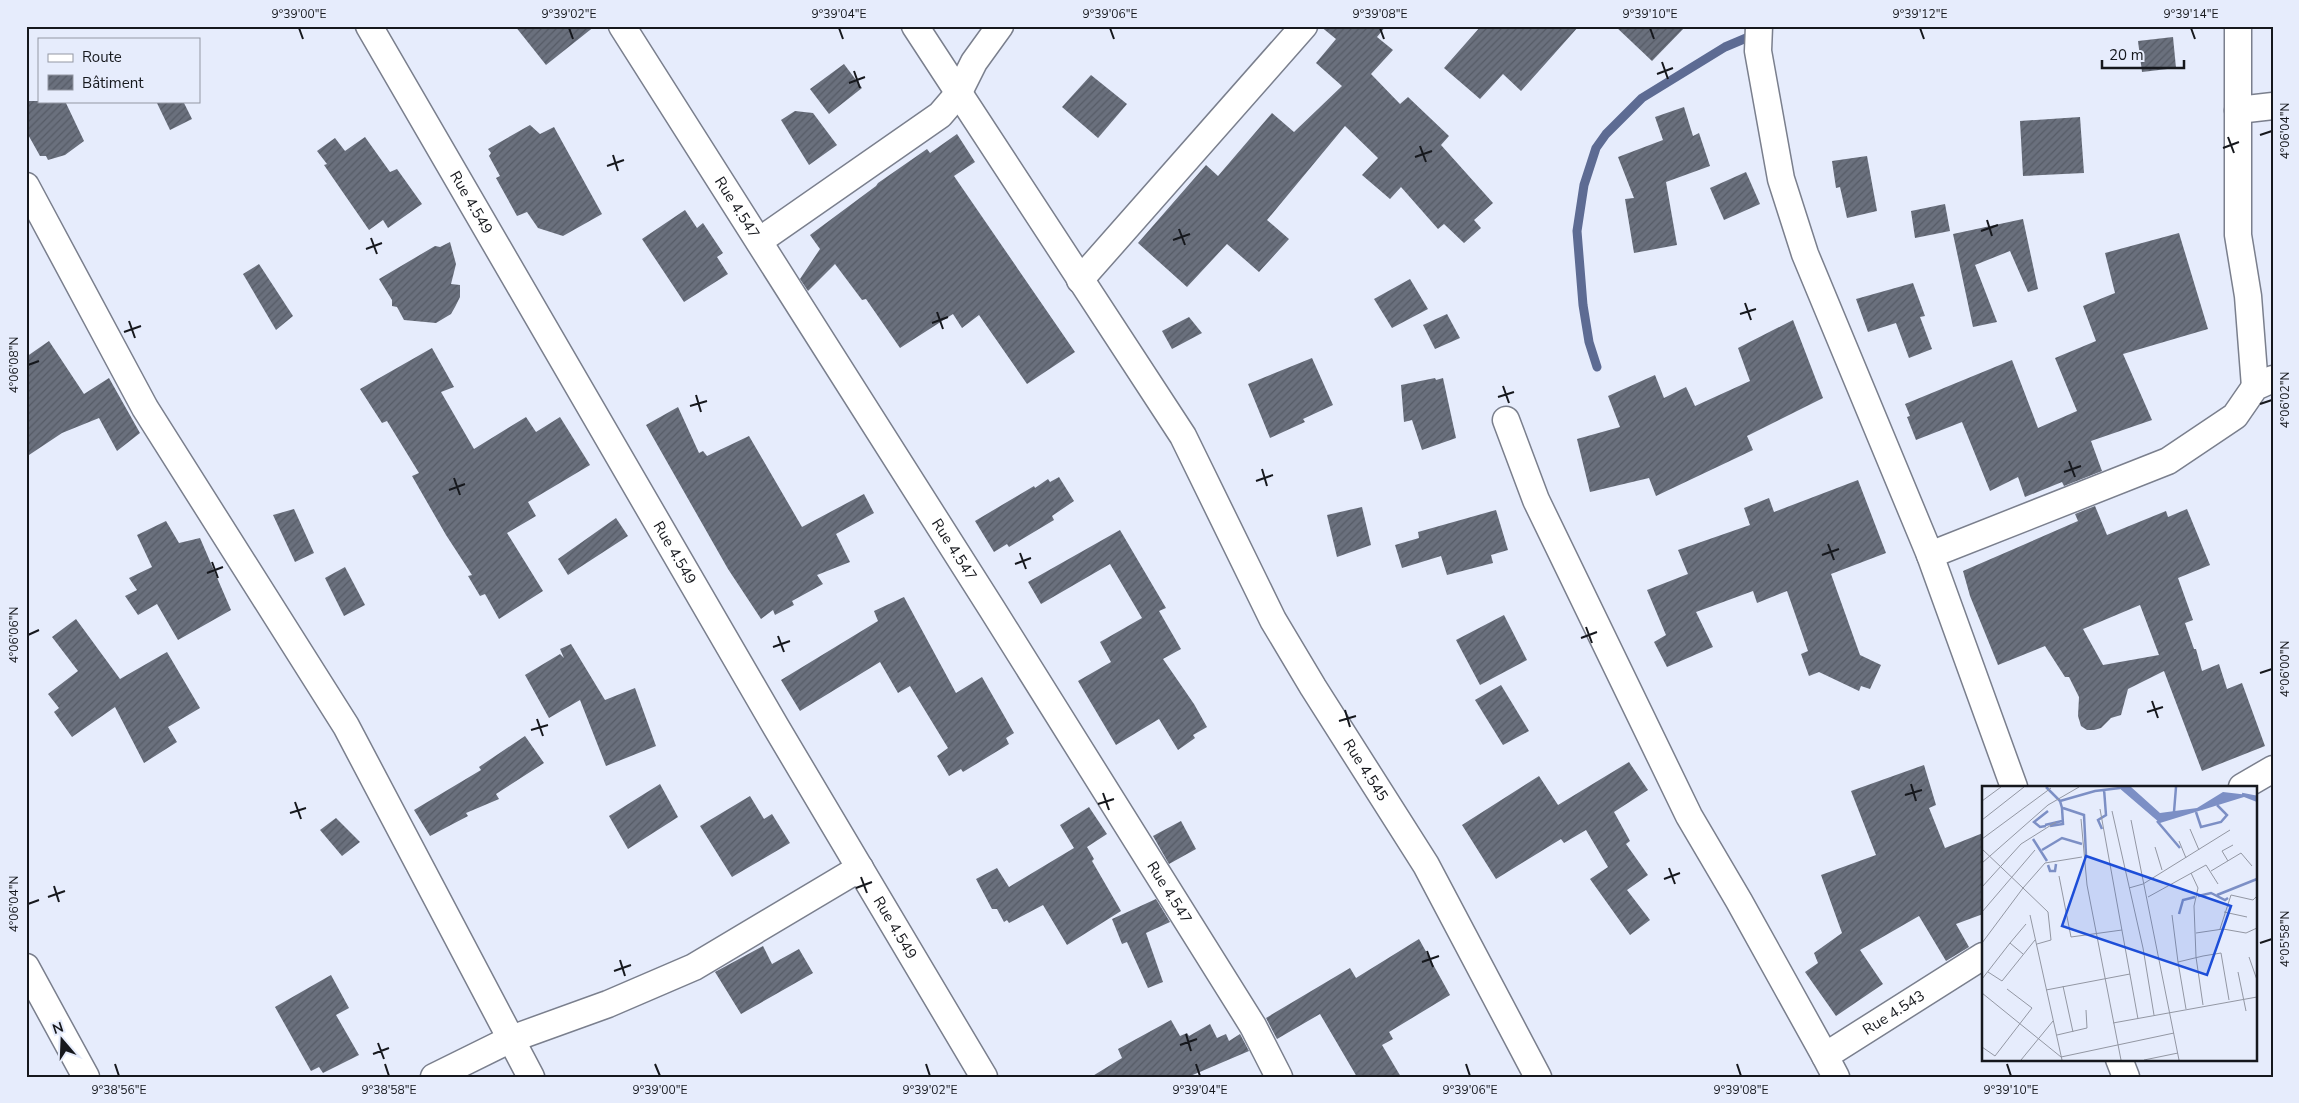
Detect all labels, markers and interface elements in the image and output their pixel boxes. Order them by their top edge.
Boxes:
text: 9°39'00"E [272,6,326,22]
text: 9°39'02"E [542,6,596,22]
text: 9°39'04"E [812,6,866,22]
text: 9°39'06"E [1083,6,1137,22]
text: 9°39'08"E [1353,6,1407,22]
text: 9°39'10"E [1623,6,1677,22]
text: 9°39'12"E [1893,6,1947,22]
text: 9°39'14"E [2164,6,2218,22]
legend [38,38,200,102]
scale bar [2102,38,2184,70]
text: 20 m [2109,45,2144,65]
text: Route [82,47,122,67]
text: Bâtiment [82,73,144,93]
text: 4°06'04"N [2277,103,2293,159]
street label: Rue 4.549 [445,167,498,238]
street label: Rue 4.547 [710,173,764,242]
text: 4°06'08"N [6,337,22,393]
text: 4°06'02"N [2277,372,2293,428]
street label: Rue 4.547 [927,515,981,584]
street label: Rue 4.549 [649,517,701,588]
text: 4°06'06"N [6,607,22,663]
text: 4°06'00"N [2277,641,2293,697]
street label: Rue 4.545 [1339,735,1393,805]
inset map [1982,786,2256,1060]
street label: Rue 4.547 [1142,858,1196,927]
text: 4°06'04"N [6,876,22,932]
street label: Rue 4.549 [869,893,922,963]
text: 4°05'58"N [2277,911,2293,967]
street label: Rue 4.543 [1859,985,1929,1040]
north arrow [38,1016,88,1066]
text: N [50,1017,66,1039]
text: 9°38'56"E [92,1082,146,1098]
text: 9°38'58"E [362,1082,416,1098]
text: 9°39'00"E [633,1082,687,1098]
text: 9°39'02"E [903,1082,957,1098]
text: 9°39'04"E [1173,1082,1227,1098]
text: 9°39'06"E [1443,1082,1497,1098]
text: 9°39'08"E [1714,1082,1768,1098]
text: 9°39'10"E [1984,1082,2038,1098]

